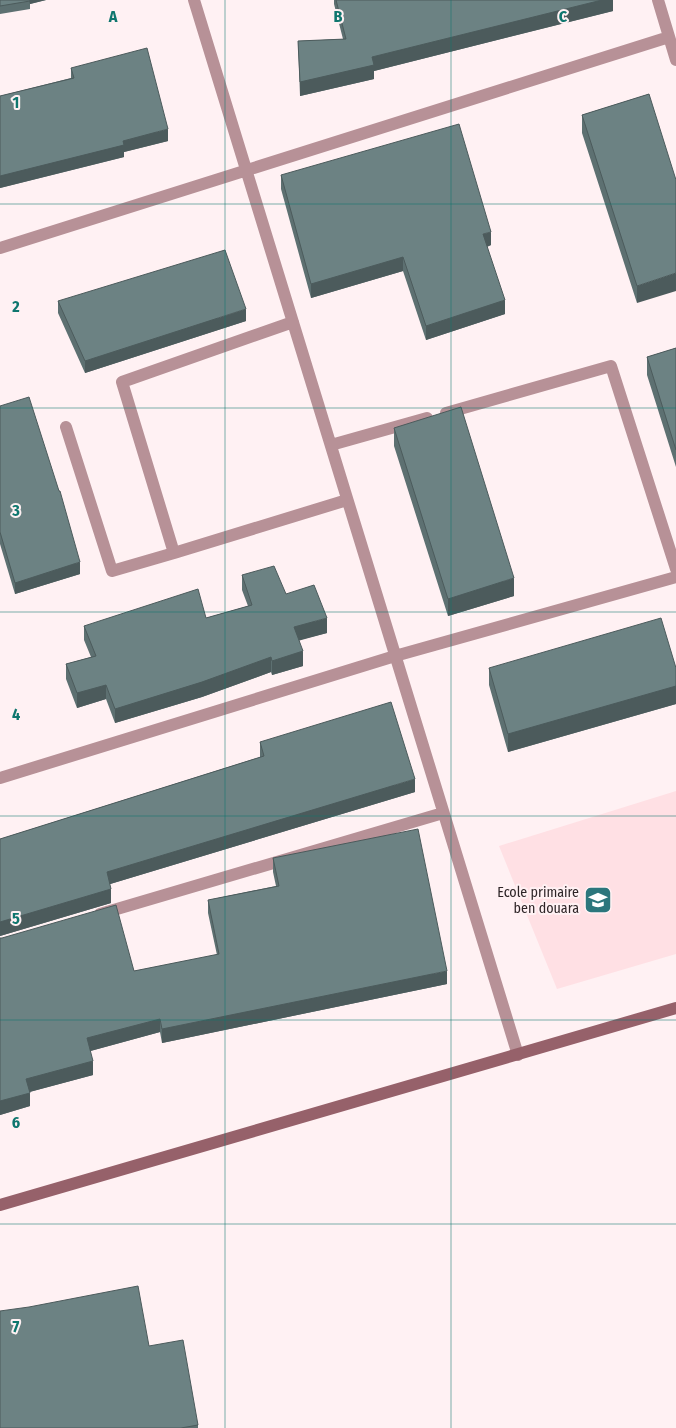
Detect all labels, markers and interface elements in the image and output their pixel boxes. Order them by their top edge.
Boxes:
text: A [108,7,118,26]
text: B [334,7,343,26]
text: C [559,7,568,26]
text: 1 [13,93,19,112]
text: 2 [11,297,20,316]
text: 3 [11,501,20,520]
text: 4 [12,705,20,724]
place label: Ecole primaire ben douara [497,884,579,917]
school or university icon: Ecole primaire ben douara [583,885,613,915]
text: 5 [12,909,20,928]
text: 6 [12,1113,20,1132]
text: 7 [13,1317,20,1336]

